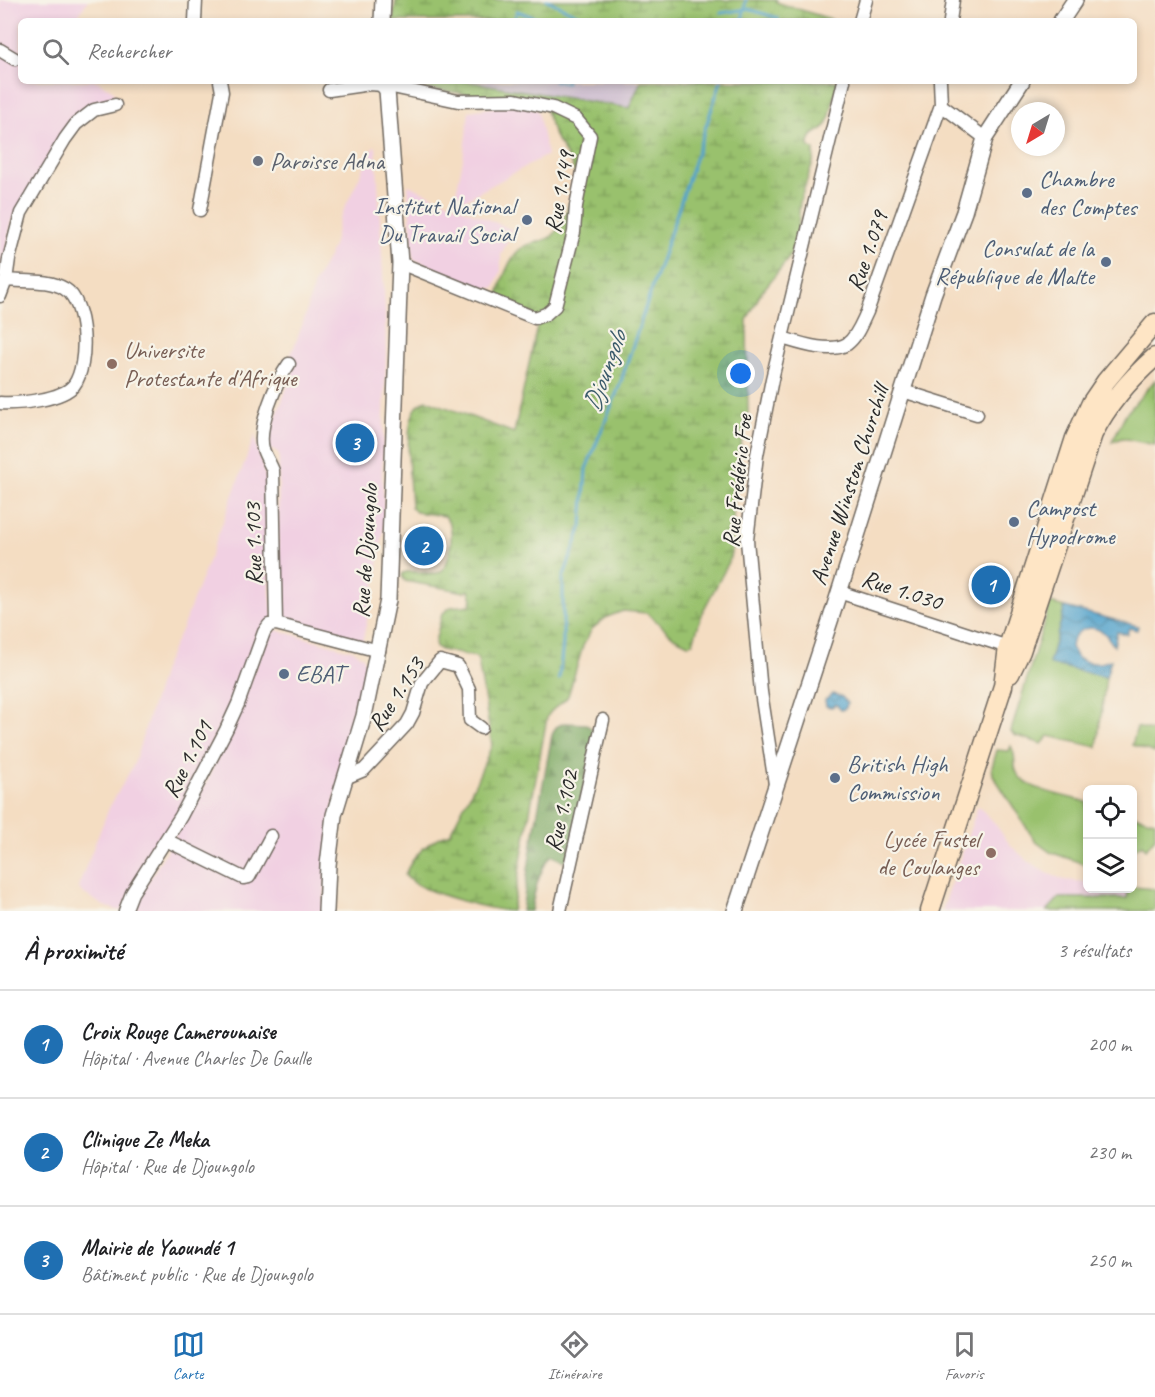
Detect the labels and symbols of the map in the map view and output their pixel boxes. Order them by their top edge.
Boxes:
north arrow [1011,102,1065,156]
place label: Paroisse Adna [270,146,386,176]
street label: Rue 1.149 [537,147,581,235]
marker: Paroisse Adna [251,154,265,168]
place label: Chambre des Comptes [1039,164,1138,222]
marker: Chambre des Comptes [1020,186,1034,200]
place label: Institut National Du Travail Social [374,191,519,249]
street label: Rue 1.079 [839,205,895,295]
marker: Institut National Du Travail Social [520,213,534,227]
place label: Consulat de la République de Malte [935,233,1096,291]
marker: Consulat de la République de Malte [1099,255,1113,269]
water label: Djoungolo [575,323,635,416]
place label: Universite Protestante d'Afrique [124,335,299,393]
marker: Universite Protestante d'Afrique [105,357,119,371]
your location [726,359,755,388]
street label: Avenue Winston Churchill [803,378,897,589]
street label: Rue Frédéric Foe [715,411,759,549]
pin: 3 [336,420,374,466]
street label: Rue de Djoungolo [345,482,385,619]
place label: Campost Hypodrome [1026,493,1117,551]
street label: Rue 1.103 [237,500,269,586]
marker: Campost Hypodrome [1007,515,1021,529]
pin: 2 [404,524,444,568]
pin: 1 [972,562,1010,608]
street label: Rue 1.030 [858,563,948,618]
street label: Rue 1.153 [361,649,432,737]
place label: EBAT [296,659,350,689]
marker: EBAT [277,667,291,681]
street label: Rue 1.101 [155,714,220,803]
place label: British High Commission [847,749,949,807]
street label: Rue 1.102 [537,765,585,855]
marker: British High Commission [828,771,842,785]
place label: Lycée Fustel de Coulanges [877,824,983,882]
marker: Lycée Fustel de Coulanges [984,846,998,860]

